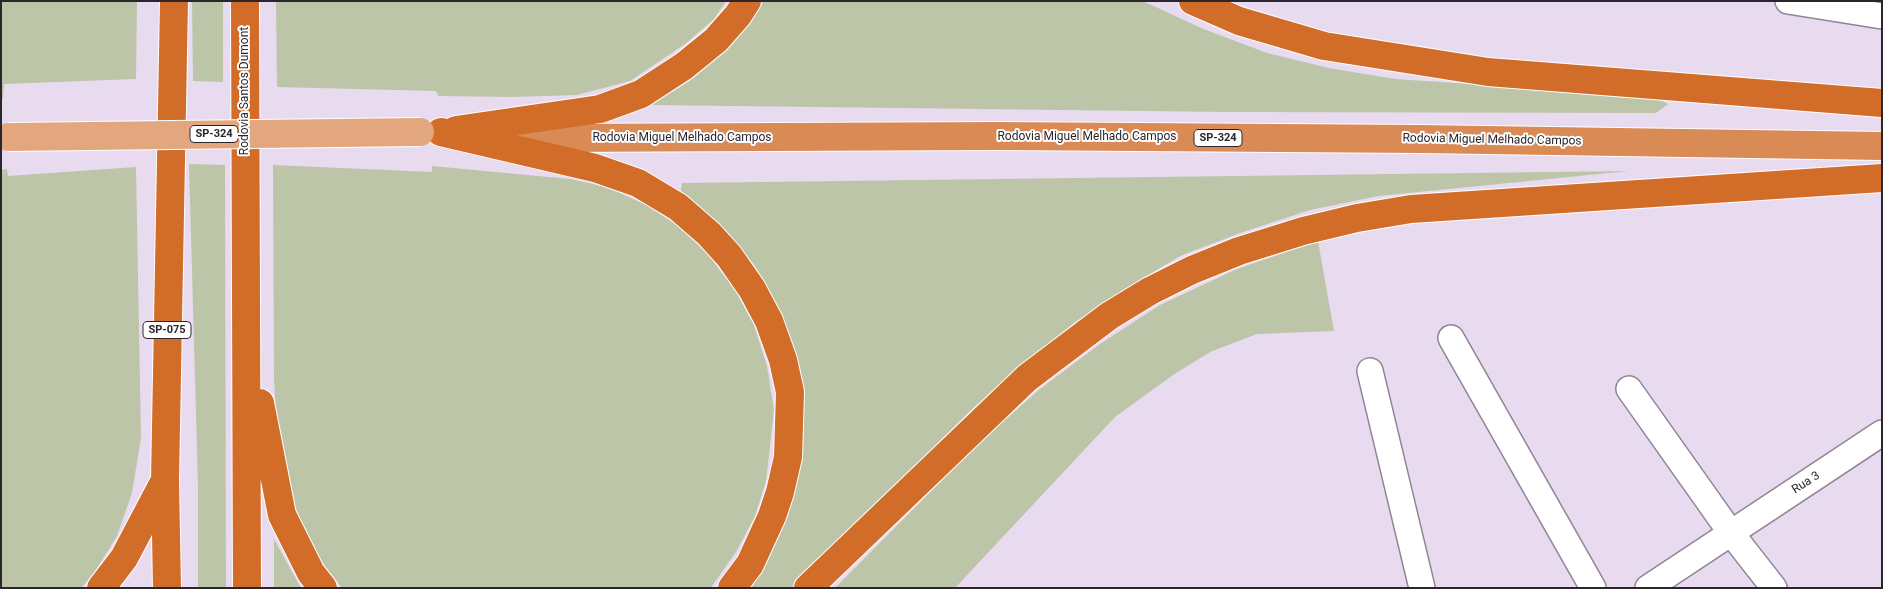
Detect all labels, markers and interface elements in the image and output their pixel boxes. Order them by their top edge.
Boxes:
street label: Rodovia Santos Dumont [238,27,252,155]
road number: SP-324 [190,126,238,142]
street label: Rodovia Miguel Melhado Campos [997,130,1177,144]
road number: SP-324 [1194,130,1242,146]
street label: Rodovia Miguel Melhado Campos [592,131,772,145]
street label: Rodovia Miguel Melhado Campos [1402,131,1582,149]
road number: SP-075 [143,322,191,338]
street label: Rua 3 [1789,469,1823,497]

